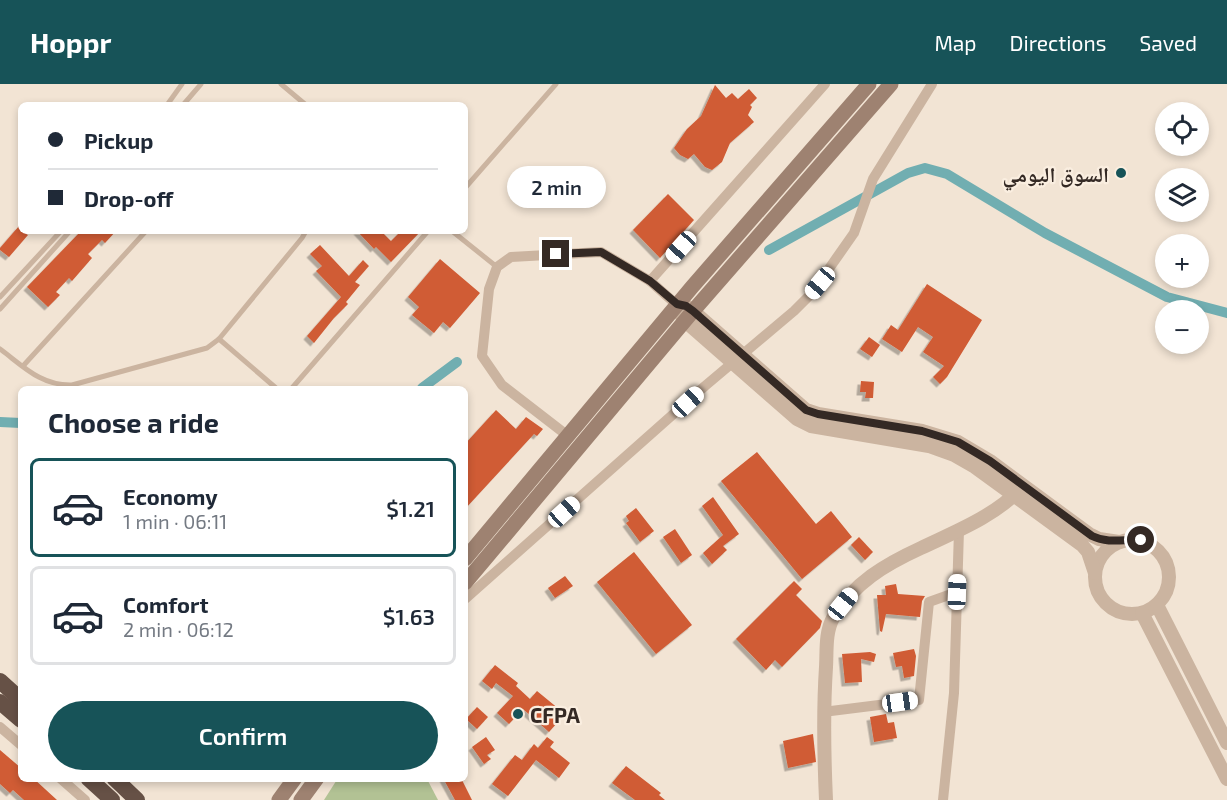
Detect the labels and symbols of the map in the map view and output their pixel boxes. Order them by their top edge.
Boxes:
place label: السوق اليومي [1003,161,1109,191]
marker: السوق اليومي [1114,166,1128,180]
callout: 2 min [506,167,606,209]
car [662,228,700,266]
route end [542,240,569,267]
car [802,263,838,303]
car [669,383,707,421]
car [545,493,583,531]
route start [1127,526,1154,553]
car [947,574,967,610]
car [825,584,861,624]
car [881,691,919,713]
place label: CFPA [530,702,580,727]
marker: CFPA [511,707,525,721]

